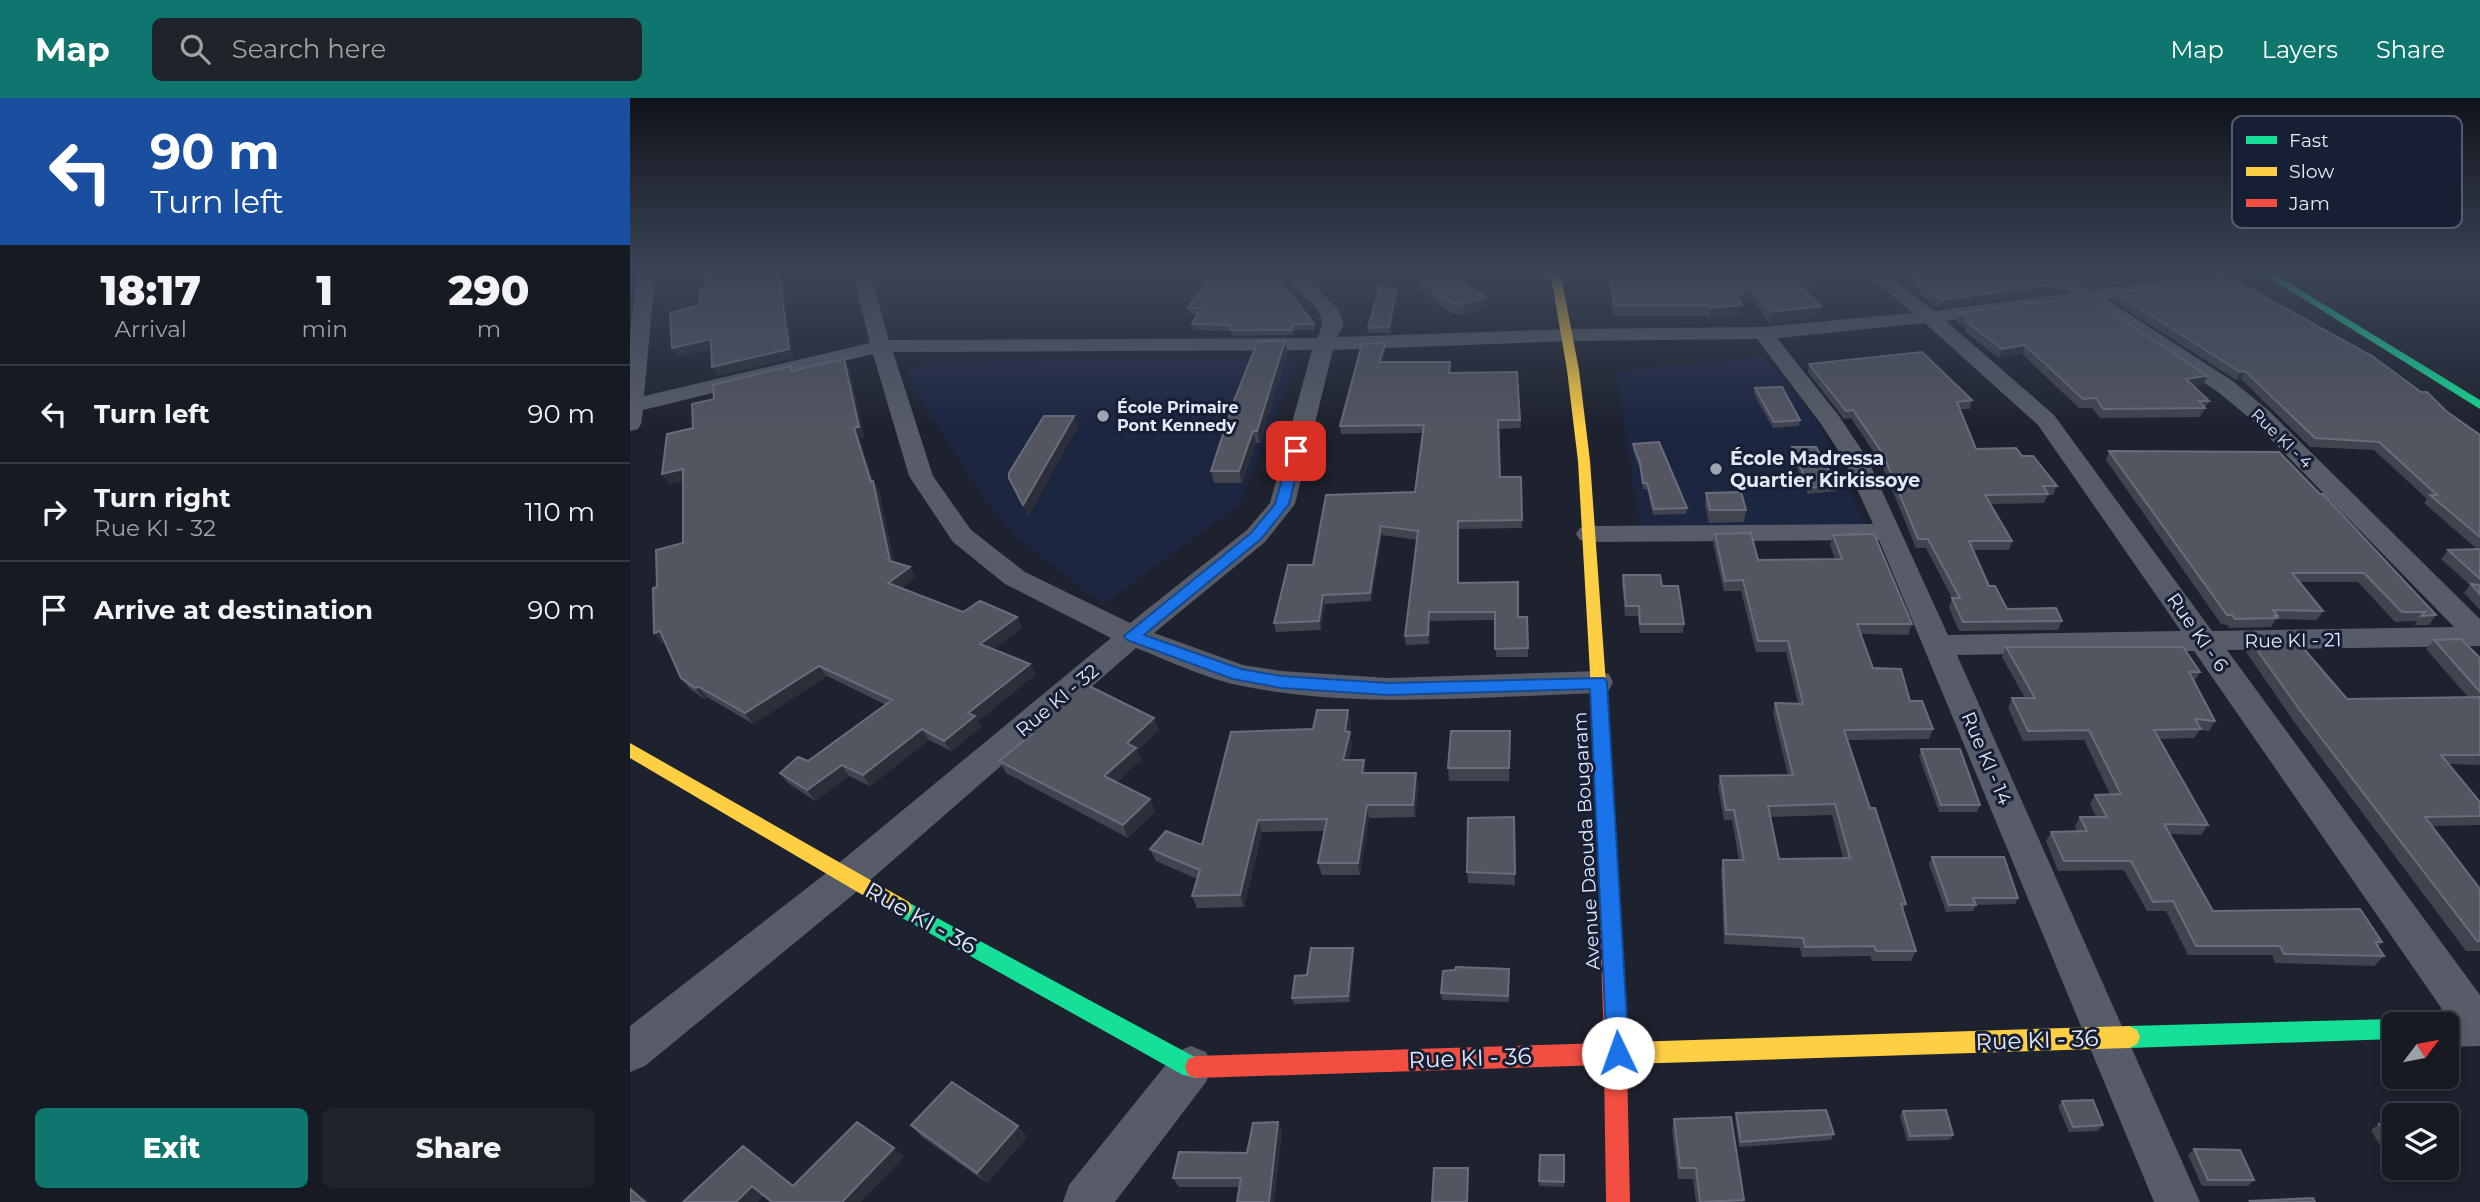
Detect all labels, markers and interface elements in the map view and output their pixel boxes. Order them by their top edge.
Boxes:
search box [152,18,642,81]
text: Map [35,29,110,69]
icon: search [176,30,214,68]
text: Search here [232,33,386,65]
text: Map [2170,35,2224,64]
text: Layers [2262,35,2338,64]
text: Share [2376,35,2445,64]
legend [2232,116,2462,228]
text: 90 m [150,122,280,181]
icon: left [35,126,126,217]
text: Fast [2289,129,2329,152]
text: Slow [2289,160,2334,183]
text: Turn left [150,182,284,221]
text: Jam [2288,192,2330,215]
text: 18:17 [101,264,201,316]
text: 1 [316,264,333,316]
text: 290 [448,264,529,316]
text: Arrival [115,315,187,343]
text: min [302,315,348,343]
text: m [477,315,501,343]
icon: left [35,395,73,433]
text: Turn left [94,398,210,430]
text: 90 m [528,398,595,430]
place label: École Primaire Pont Kennedy [1117,398,1238,435]
street label: Rue KI - 4 [2247,405,2316,472]
marker: École Primaire Pont Kennedy [1095,408,1111,424]
pin [1266,421,1326,481]
icon: arrive [1277,432,1315,470]
place label: École Madressa Quartier Kirkissoye [1730,447,1920,492]
marker: École Madressa Quartier Kirkissoye [1708,461,1724,477]
text: Turn right [94,482,230,514]
icon: right [35,493,73,531]
text: 110 m [525,496,595,528]
text: Rue KI - 32 [94,514,216,542]
street label: Rue KI - 6 [2162,588,2233,676]
icon: arrive [35,591,73,629]
text: Arrive at destination [94,594,373,626]
text: 90 m [528,594,595,626]
street label: Rue KI - 21 [2244,628,2342,653]
street label: Rue KI - 32 [1011,659,1103,742]
street label: Rue KI - 14 [1957,708,2017,809]
street label: Avenue Daouda Bougaram [1568,711,1605,971]
street label: Rue KI - 36 [860,876,982,960]
north arrow [2382,1012,2459,1088]
map controls [2382,1012,2459,1180]
position arrow [1581,1016,1655,1090]
street label: Rue KI - 36 [1975,1024,2099,1056]
street label: Rue KI - 36 [1408,1042,1532,1074]
button: layers [2382,1103,2459,1180]
button: Exit [35,1108,308,1188]
button: Share [322,1108,595,1188]

